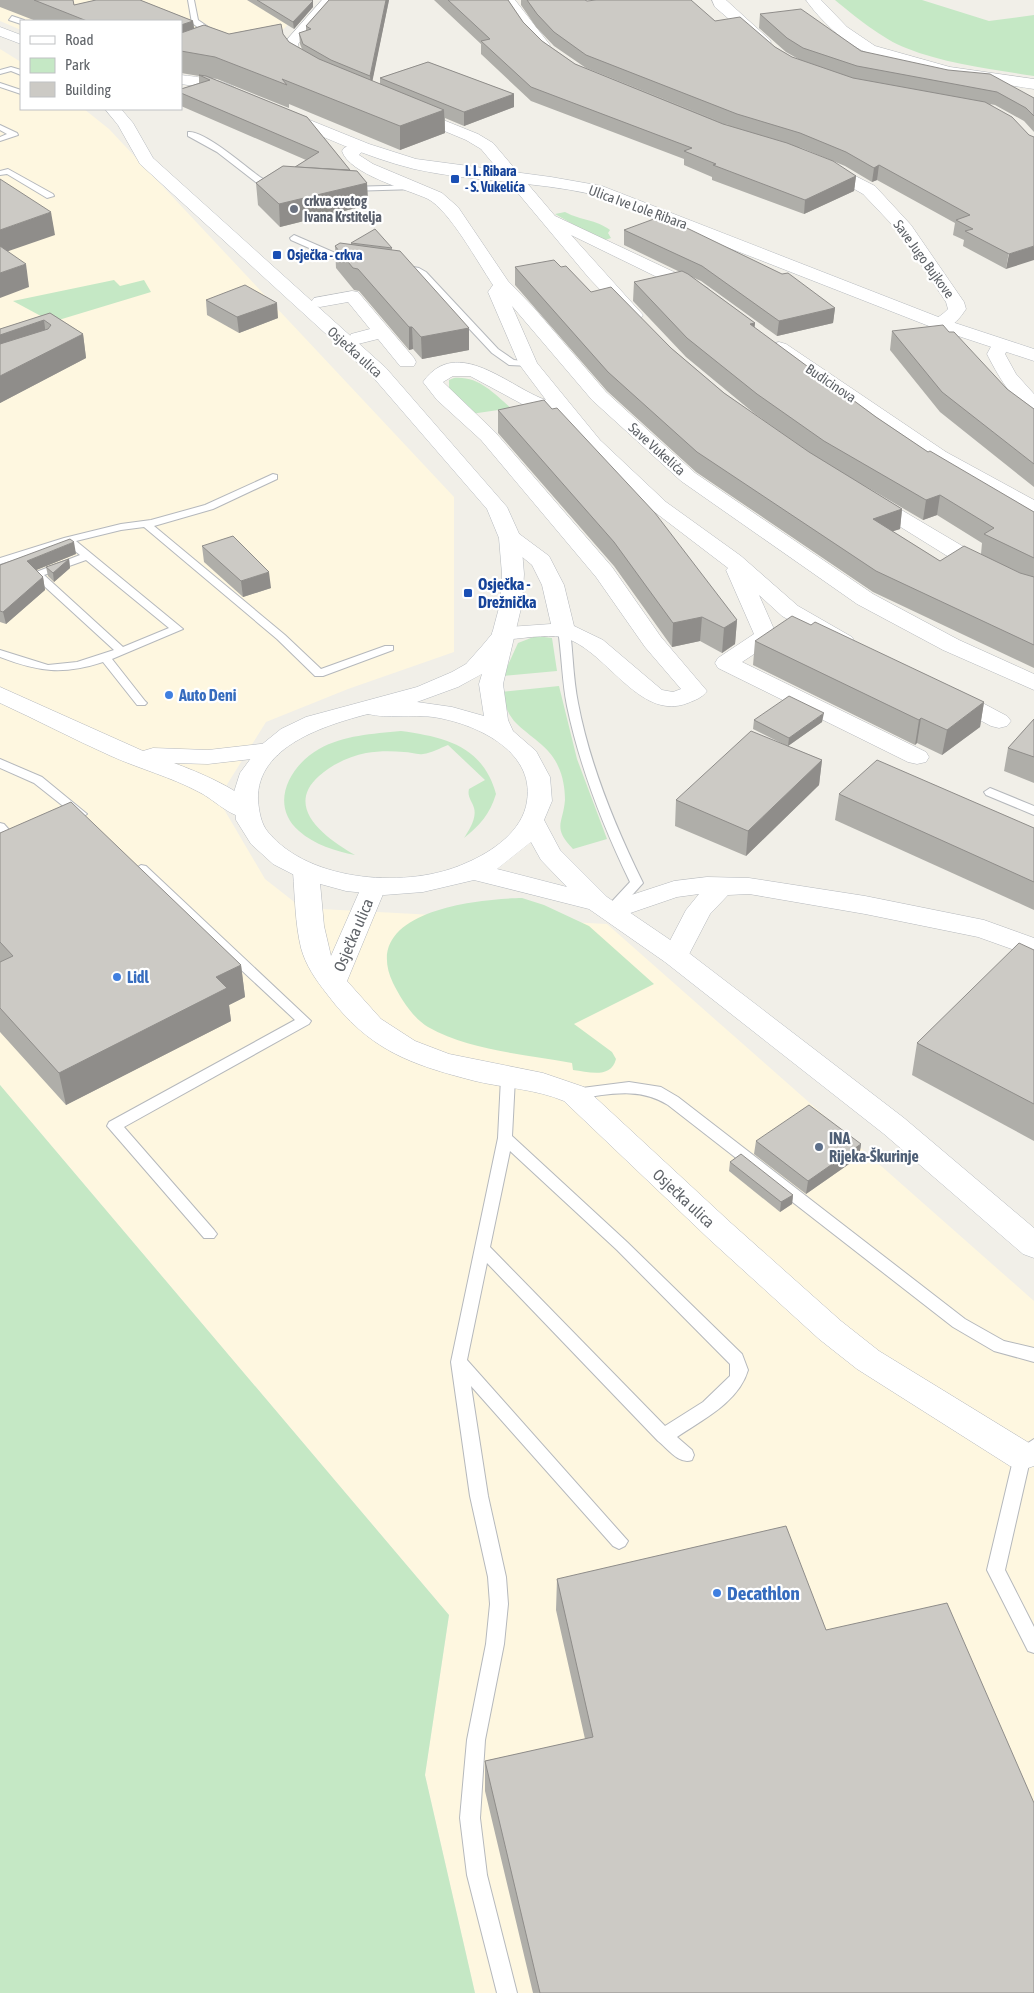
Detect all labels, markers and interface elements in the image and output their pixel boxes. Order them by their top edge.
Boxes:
legend [20,20,182,110]
text: Road [65,31,94,48]
text: Park [65,56,90,73]
text: Building [65,81,111,98]
place label: I. L. Ribara - S. Vukelića [465,163,525,195]
marker: I. L. Ribara - S. Vukelića [449,173,461,185]
street label: Ulica Ive Lole Ribara [586,182,690,232]
place label: crkva svetog Ivana Krstitelja [304,193,382,225]
marker: crkva svetog Ivana Krstitelja [288,203,300,215]
street label: Save Jugo Bujkove [890,217,958,301]
place label: Osječka - crkva [287,247,363,263]
marker: Osječka - crkva [271,249,283,261]
street label: Osječka ulica [324,323,386,381]
street label: Budicinova [803,360,859,406]
street label: Save Vukelića [625,419,689,479]
place label: Osječka - Drežnička [478,575,537,611]
marker: Osječka - Drežnička [462,587,474,599]
place label: Auto Deni [178,686,237,704]
marker: Auto Deni [163,689,175,701]
street label: Osječka ulica [330,896,377,975]
place label: Lidl [127,968,149,986]
marker: Lidl [111,971,123,983]
place label: INA Rijeka-Škurinje [829,1129,919,1165]
marker: INA Rijeka-Škurinje [813,1141,825,1153]
street label: Osječka ulica [649,1165,718,1232]
place label: Decathlon [727,1582,800,1604]
marker: Decathlon [711,1587,723,1599]

